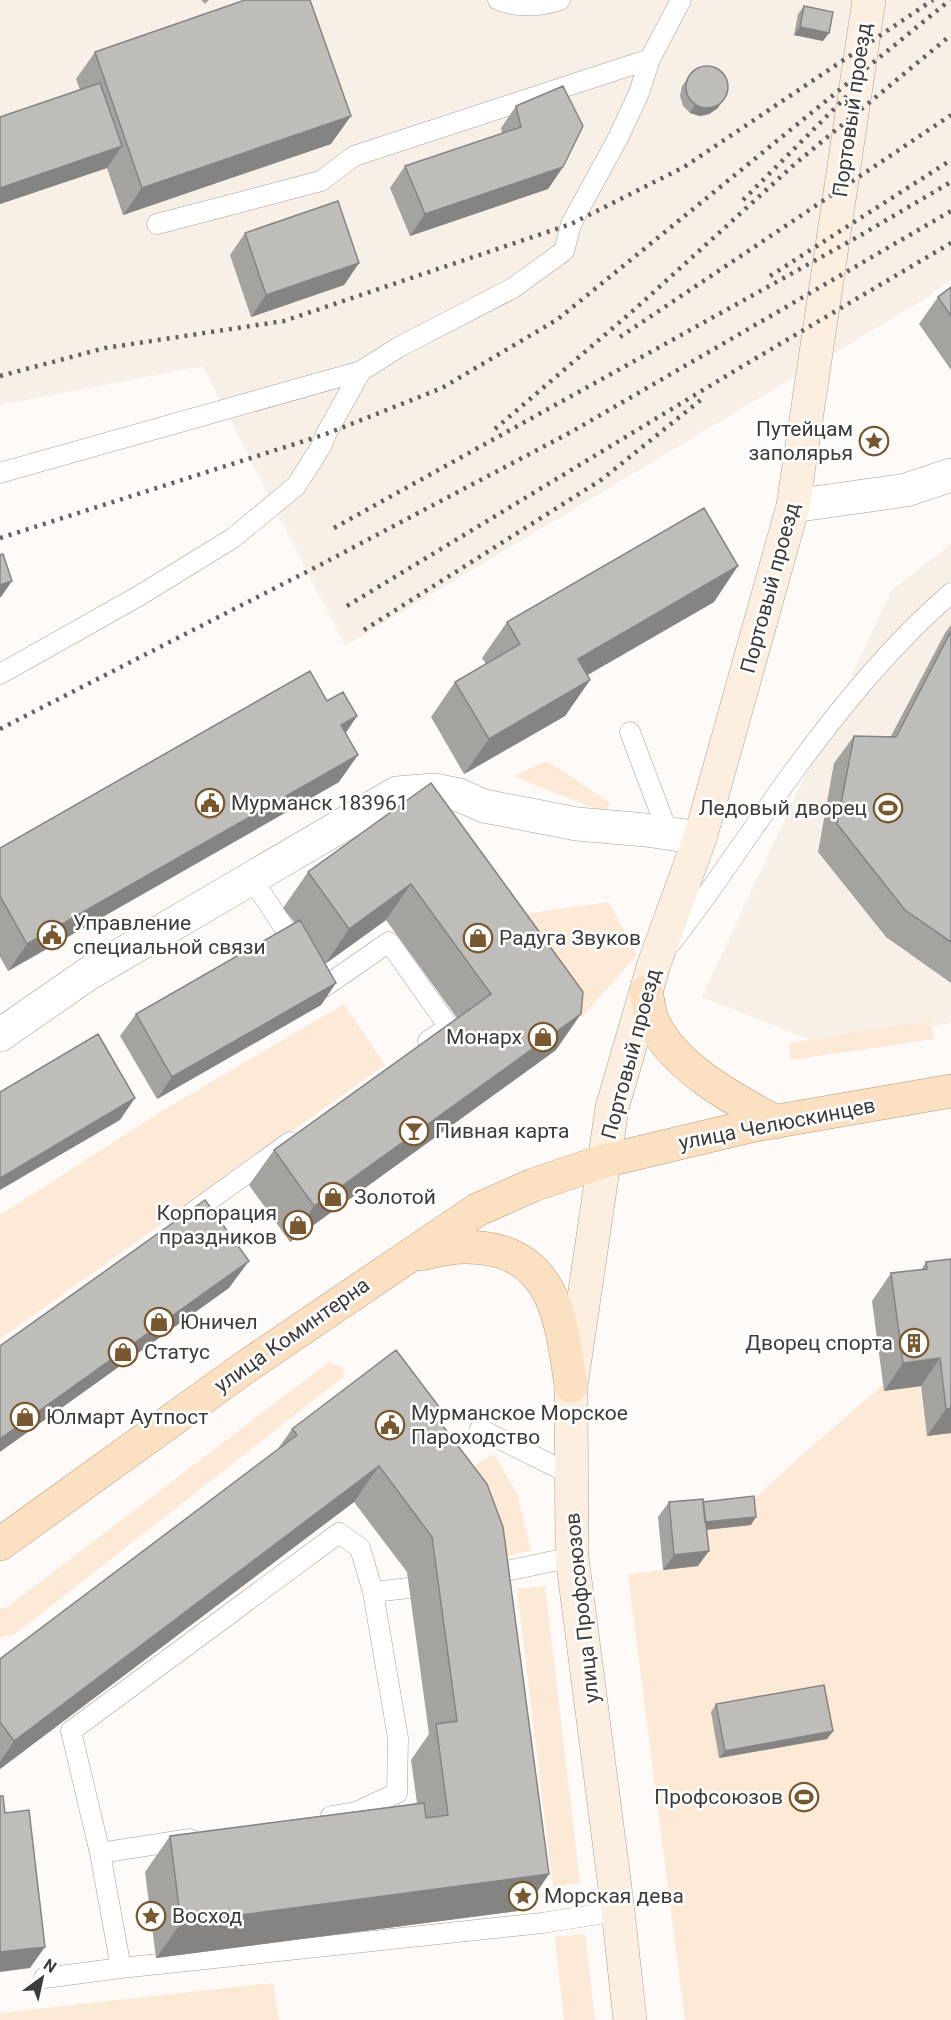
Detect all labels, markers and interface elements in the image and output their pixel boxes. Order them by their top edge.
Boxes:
street label: Портовый проезд [828,21,876,199]
place label: Путейцам заполярья [749,417,853,465]
place icon: Путейцам заполярья [858,425,890,457]
street label: Портовый проезд [736,500,804,676]
public building icon: Мурманск 183961 [194,787,226,819]
place label: Мурманск 183961 [231,791,409,815]
sports icon: Ледовый дворец [872,792,904,824]
place label: Ледовый дворец [699,796,867,820]
place label: Управление специальной связи [73,911,266,959]
public building icon: Управление специальной связи [36,919,68,951]
shop icon: Радуга Звуков [462,922,494,954]
place label: Радуга Звуков [499,926,641,950]
street label: Портовый проезд [597,966,665,1142]
shop icon: Монарх [527,1021,559,1053]
place label: Монарх [446,1025,522,1049]
street label: улица Челюскинцев [677,1093,877,1155]
bar icon: Пивная карта [398,1115,430,1147]
place label: Пивная карта [435,1119,569,1143]
shop icon: Золотой [317,1181,349,1213]
place label: Золотой [354,1185,436,1209]
place label: Корпорация праздников [157,1201,277,1249]
shop icon: Корпорация праздников [282,1209,314,1241]
street label: улица Коминтерна [210,1273,374,1397]
shop icon: Юничел [143,1306,175,1338]
place label: Юничел [180,1310,258,1334]
building icon: Дворец спорта [898,1327,930,1359]
place label: Дворец спорта [745,1331,893,1355]
shop icon: Статус [107,1336,139,1368]
place label: Статус [144,1340,210,1364]
shop icon: Юлмарт Аутпост [9,1401,41,1433]
place label: Мурманское Морское Пароходство [411,1401,628,1449]
place label: Юлмарт Аутпост [46,1405,208,1429]
public building icon: Мурманское Морское Пароходство [374,1409,406,1441]
street label: улица Профсоюзов [560,1511,604,1705]
sports icon: Профсоюзов [788,1781,820,1813]
place label: Профсоюзов [654,1785,783,1809]
place icon: Морская дева [507,1880,539,1912]
place label: Морская дева [544,1884,684,1908]
place icon: Восход [135,1900,167,1932]
place label: Восход [172,1904,243,1928]
north arrow [12,1948,72,2008]
text: N [40,1955,60,1977]

